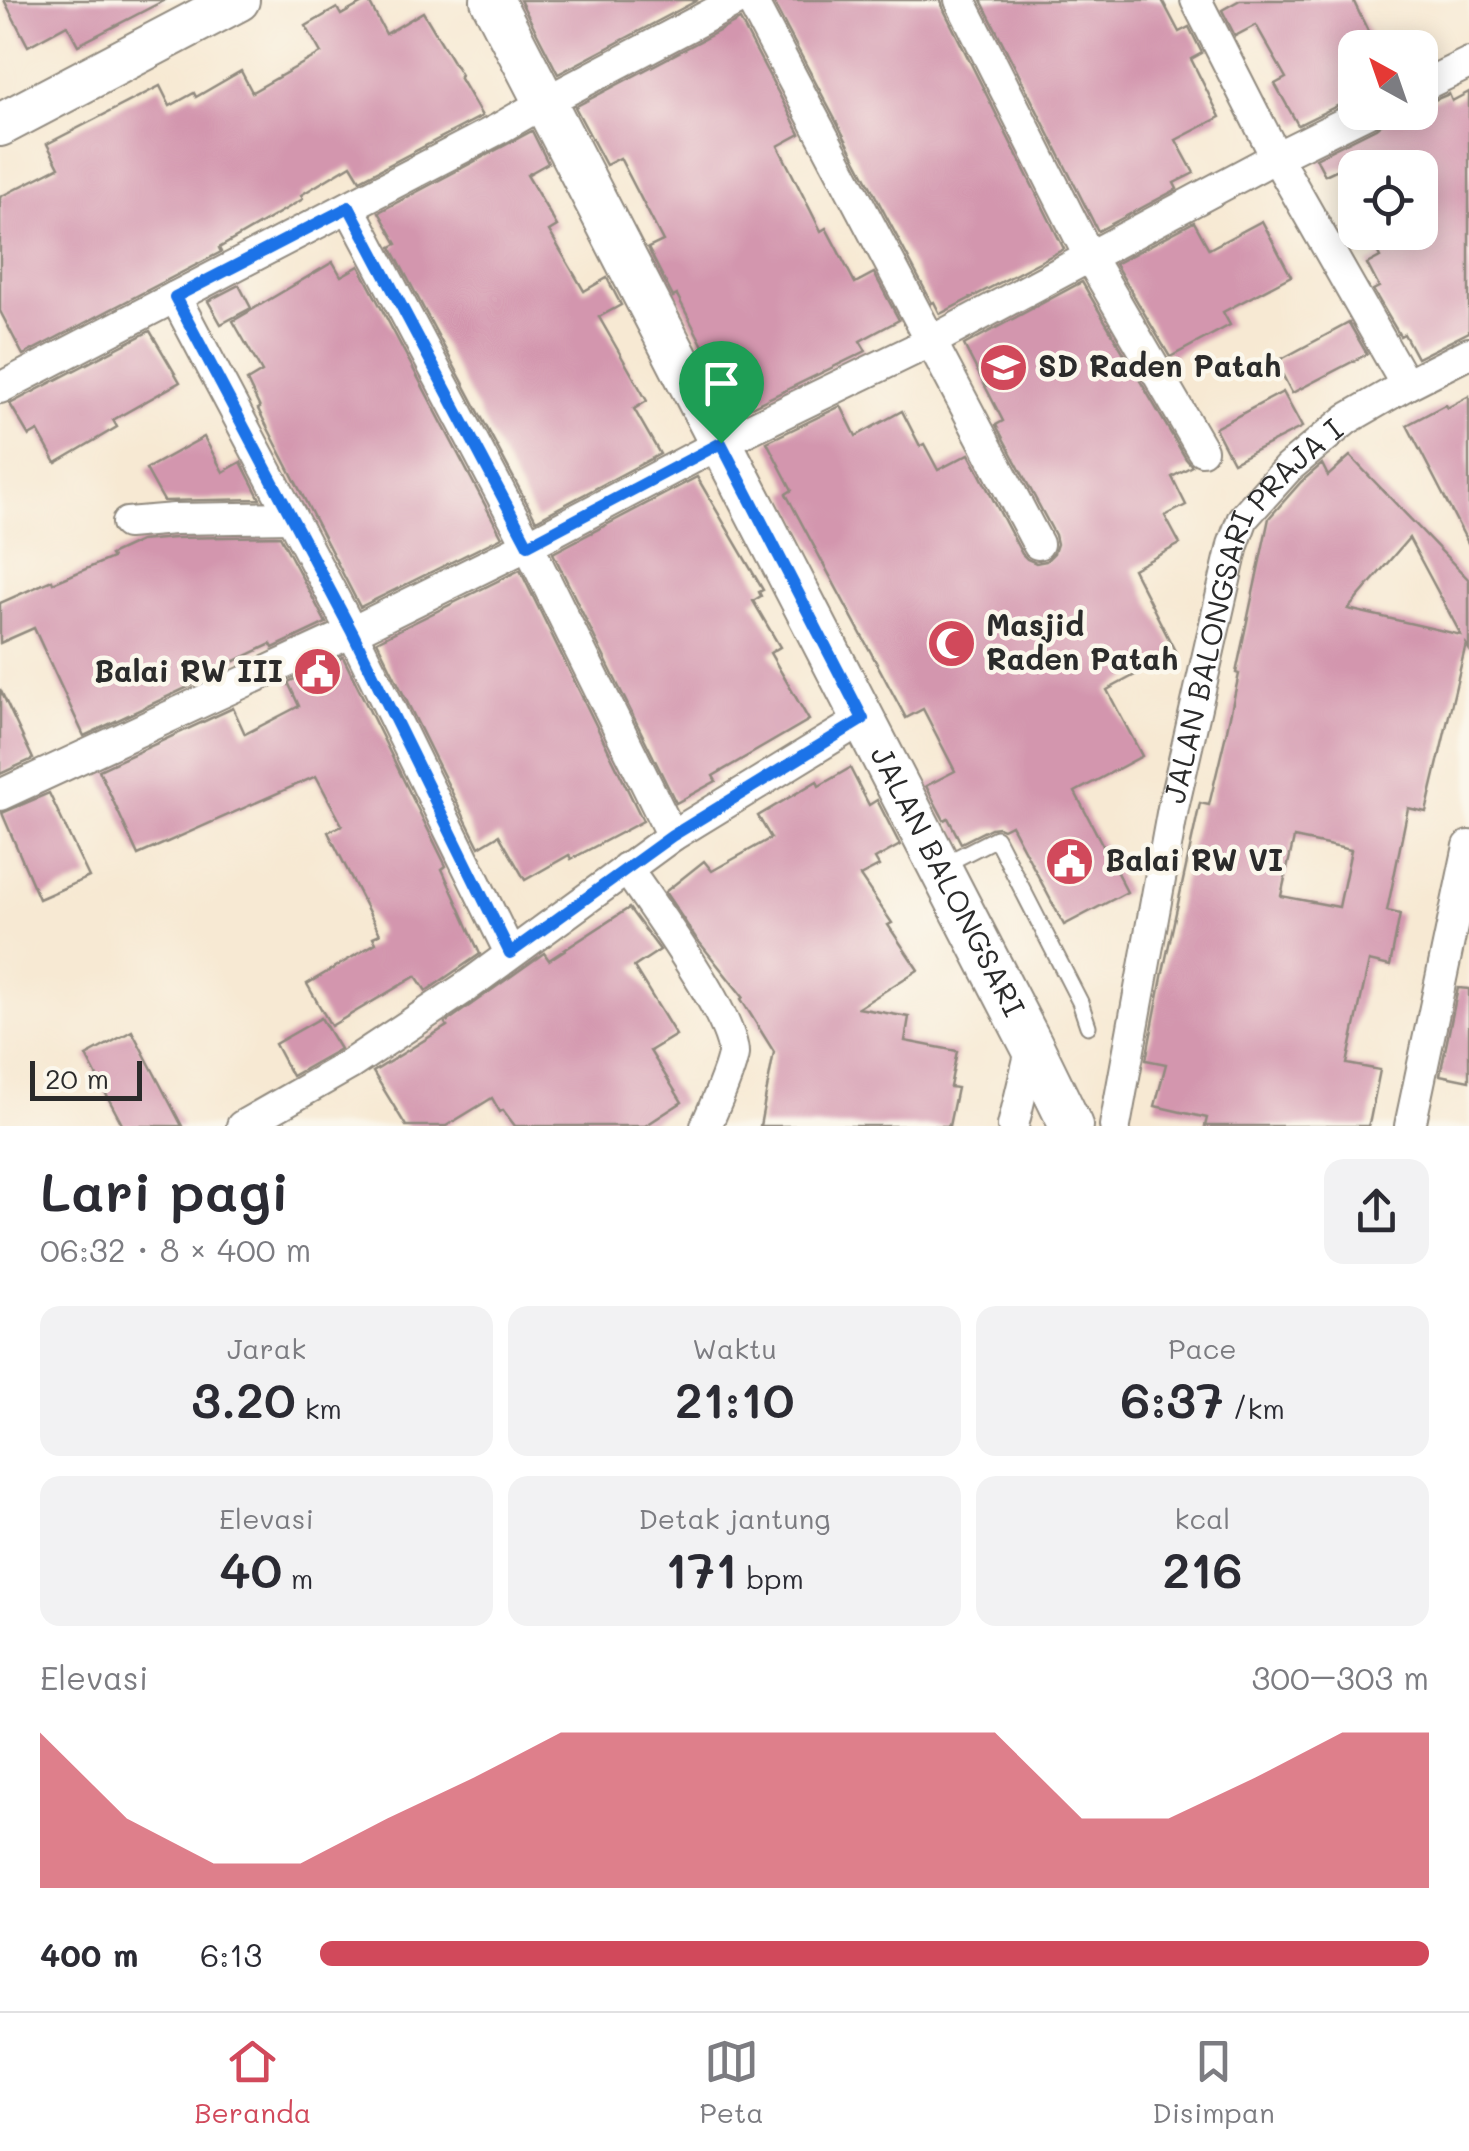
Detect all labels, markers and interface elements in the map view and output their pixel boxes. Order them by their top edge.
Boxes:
north arrow [1338,30,1438,130]
map controls [1338,30,1438,250]
button: locate [1338,150,1438,250]
pin [679,341,764,444]
school or university icon: SD Raden Patah [977,341,1029,393]
place label: SD Raden Patah [1038,345,1281,385]
icon: arrive [694,356,749,411]
street label: JALAN BALONGSARI PRAJA I [1153,409,1351,807]
place label: Masjid Raden Patah [986,604,1178,678]
mosque icon: Masjid Raden Patah [925,617,977,669]
public building icon: Balai RW III [292,646,344,698]
place label: Balai RW III [94,650,283,690]
street label: JALAN BALONGSARI [863,739,1035,1023]
public building icon: Balai RW VI [1044,835,1096,887]
place label: Balai RW VI [1105,839,1283,879]
scale bar [30,1056,142,1100]
text: 20 m [45,1060,109,1096]
text: Lari pagi [40,1154,289,1226]
button: share [1324,1159,1429,1264]
text: 06:32 · 8 × 400 m [40,1228,311,1270]
text: Jarak [227,1330,306,1366]
text: Waktu [692,1330,777,1366]
text: Pace [1168,1330,1237,1366]
text: 3.20 [191,1366,296,1432]
text: 21:10 [675,1366,794,1432]
text: 6:37 [1120,1366,1224,1432]
text: km [296,1390,342,1426]
text: /km [1224,1390,1285,1426]
text: Elevasi [219,1500,314,1536]
text: Detak jantung [639,1500,830,1536]
text: kcal [1175,1500,1230,1536]
text: 40 [220,1536,282,1602]
text: 171 [665,1536,737,1602]
text: 216 [1162,1536,1243,1602]
text: m [282,1560,313,1596]
text: bpm [737,1560,804,1596]
text: Elevasi [40,1656,148,1698]
text: 300–303 m [1252,1656,1429,1698]
text: 400 m [40,1933,138,1975]
text: 6:13 [200,1933,262,1975]
tab: Beranda [194,2034,311,2130]
tab: Peta [700,2034,764,2130]
tab: Disimpan [1152,2034,1275,2130]

